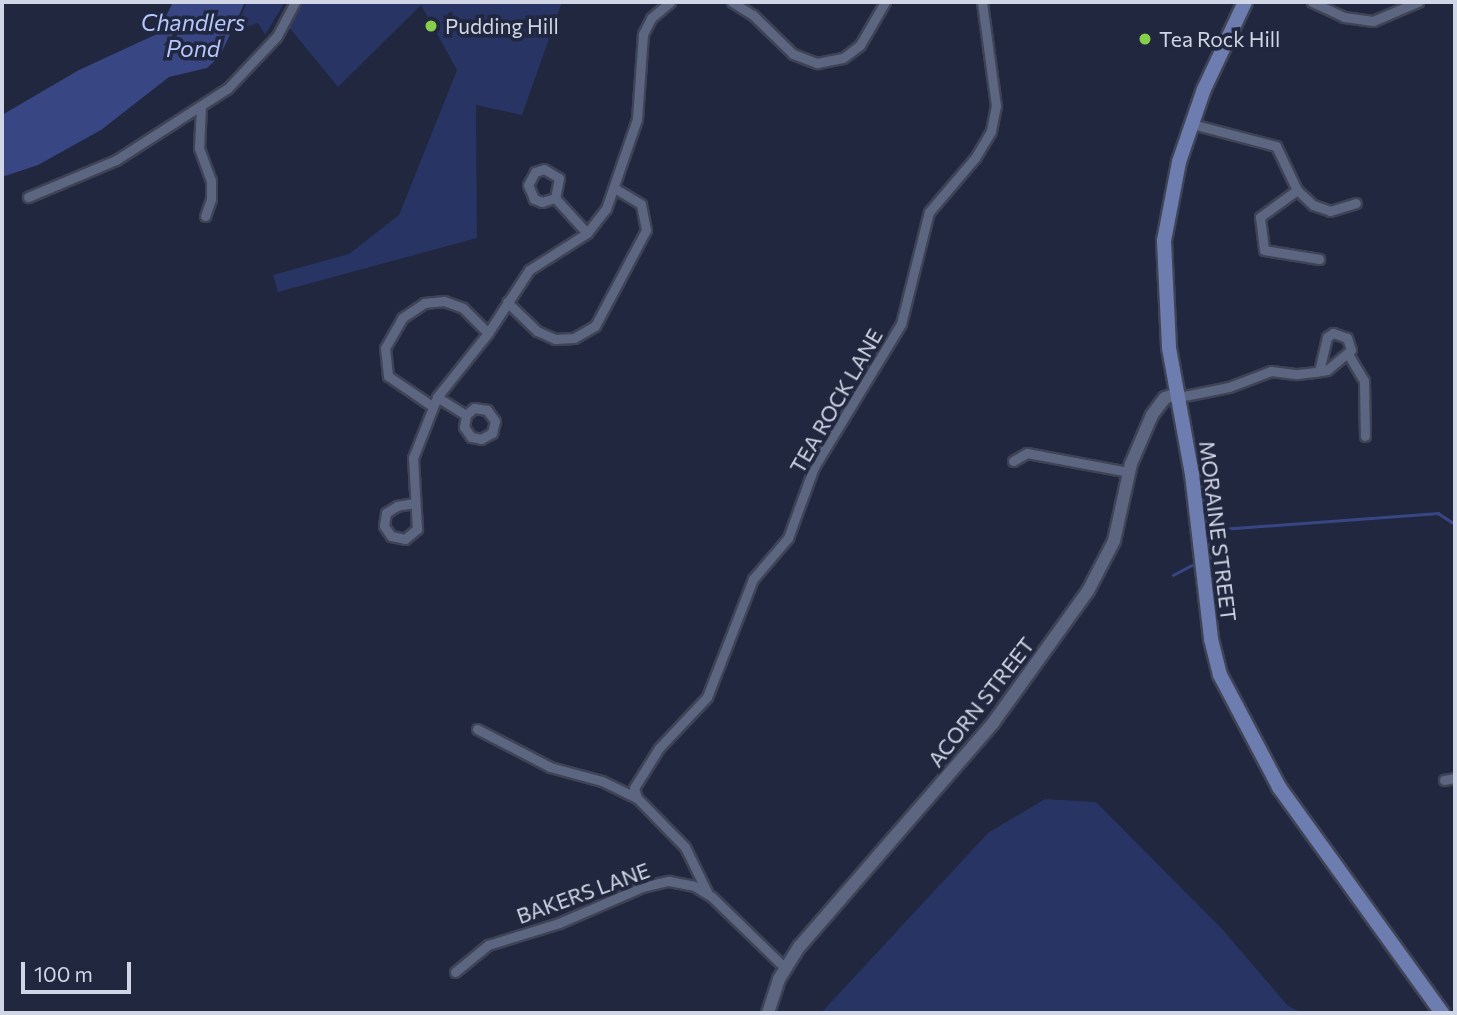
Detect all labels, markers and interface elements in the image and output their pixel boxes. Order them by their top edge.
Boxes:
water label: Chandlers Pond [141,8,245,62]
place label: Pudding Hill [445,13,559,39]
marker: Pudding Hill [423,18,439,34]
place label: Tea Rock Hill [1159,26,1280,52]
marker: Tea Rock Hill [1137,31,1153,47]
street label: TEA ROCK LANE [784,324,888,478]
street label: MORAINE STREET [1194,439,1242,623]
street label: ACORN STREET [923,632,1039,772]
street label: BAKERS LANE [513,857,653,929]
scale bar [24,948,135,992]
text: 100 m [34,961,93,986]

